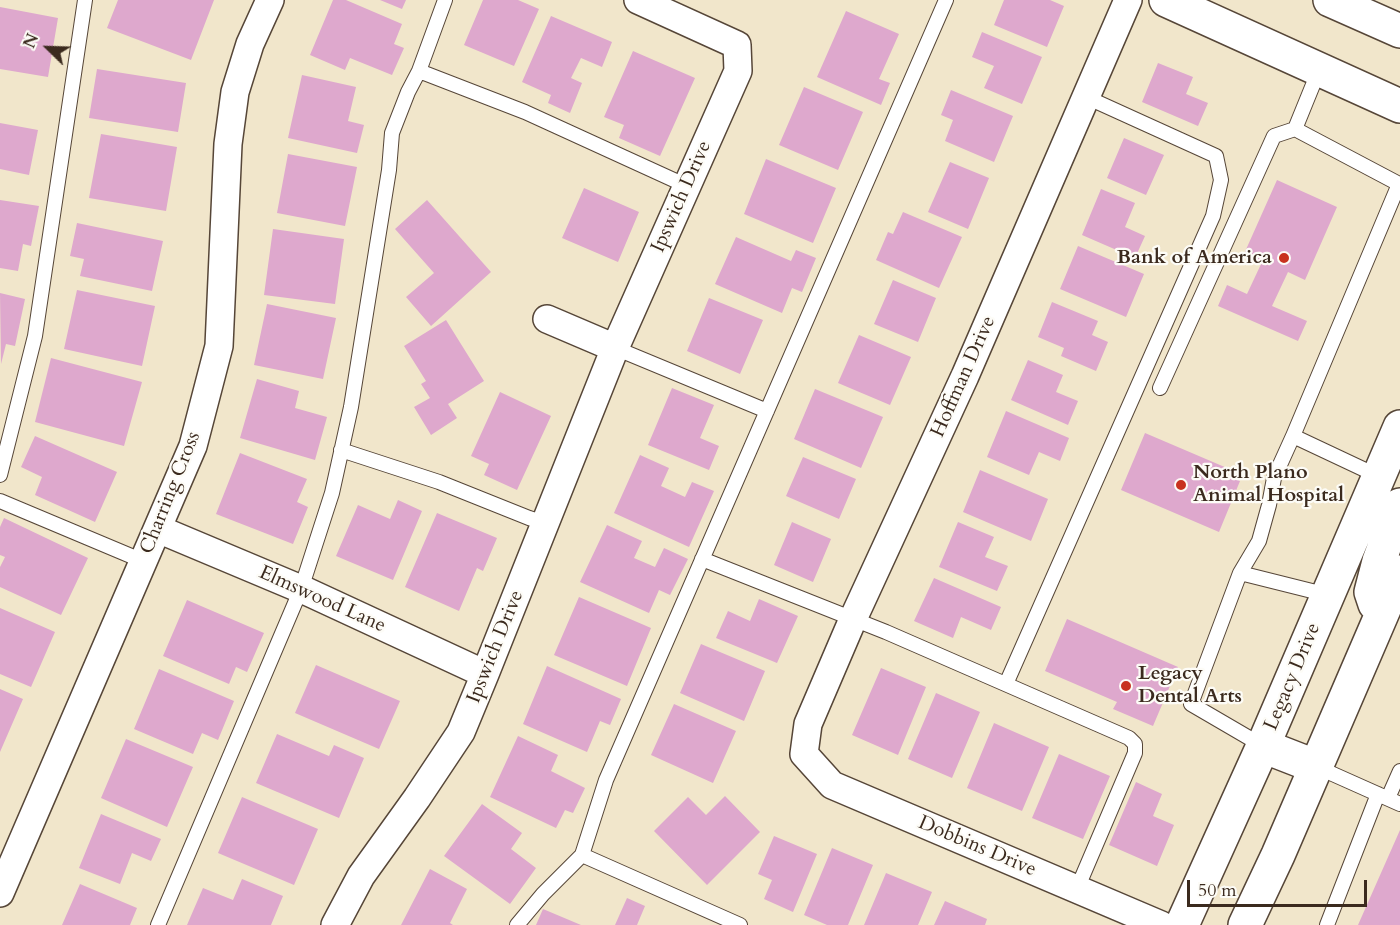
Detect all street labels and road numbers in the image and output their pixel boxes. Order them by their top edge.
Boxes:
street label: Ipswich Drive [647,137,717,257]
street label: Hoffman Drive [927,313,1001,441]
street label: Charring Cross [136,428,206,558]
street label: Elmswood Lane [255,561,389,639]
street label: Ipswich Drive [462,587,530,707]
street label: Legacy Drive [1260,620,1326,734]
street label: Dobbins Drive [914,811,1040,883]

